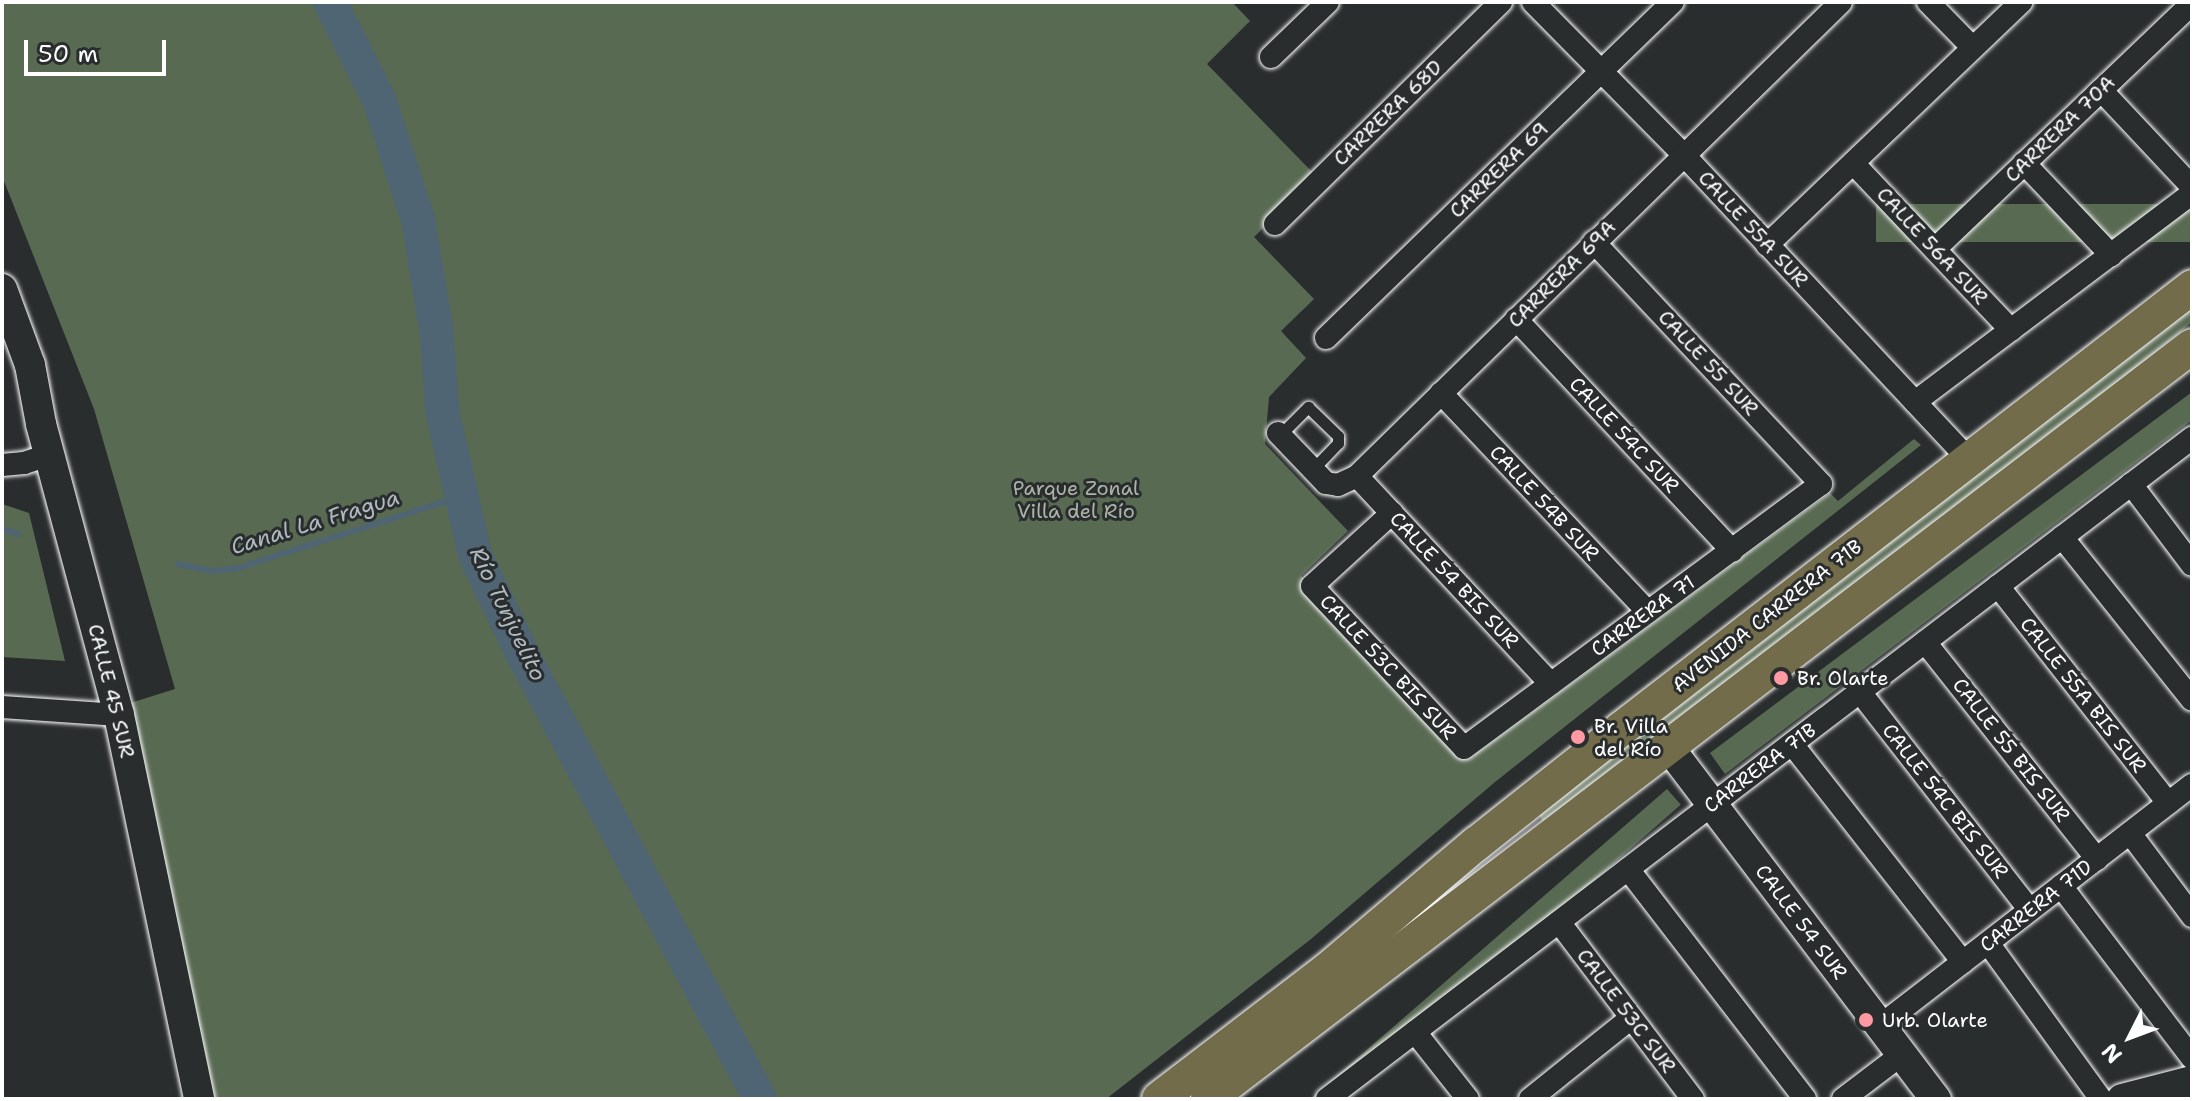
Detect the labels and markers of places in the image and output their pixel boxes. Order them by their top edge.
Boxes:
place label: Br. Olarte [1797,666,1889,690]
marker: Br. Olarte [1772,669,1790,687]
place label: Br. Villa del Río [1594,714,1668,761]
marker: Br. Villa del Río [1569,728,1587,746]
place label: Urb. Olarte [1882,1008,1988,1032]
marker: Urb. Olarte [1857,1011,1875,1029]

